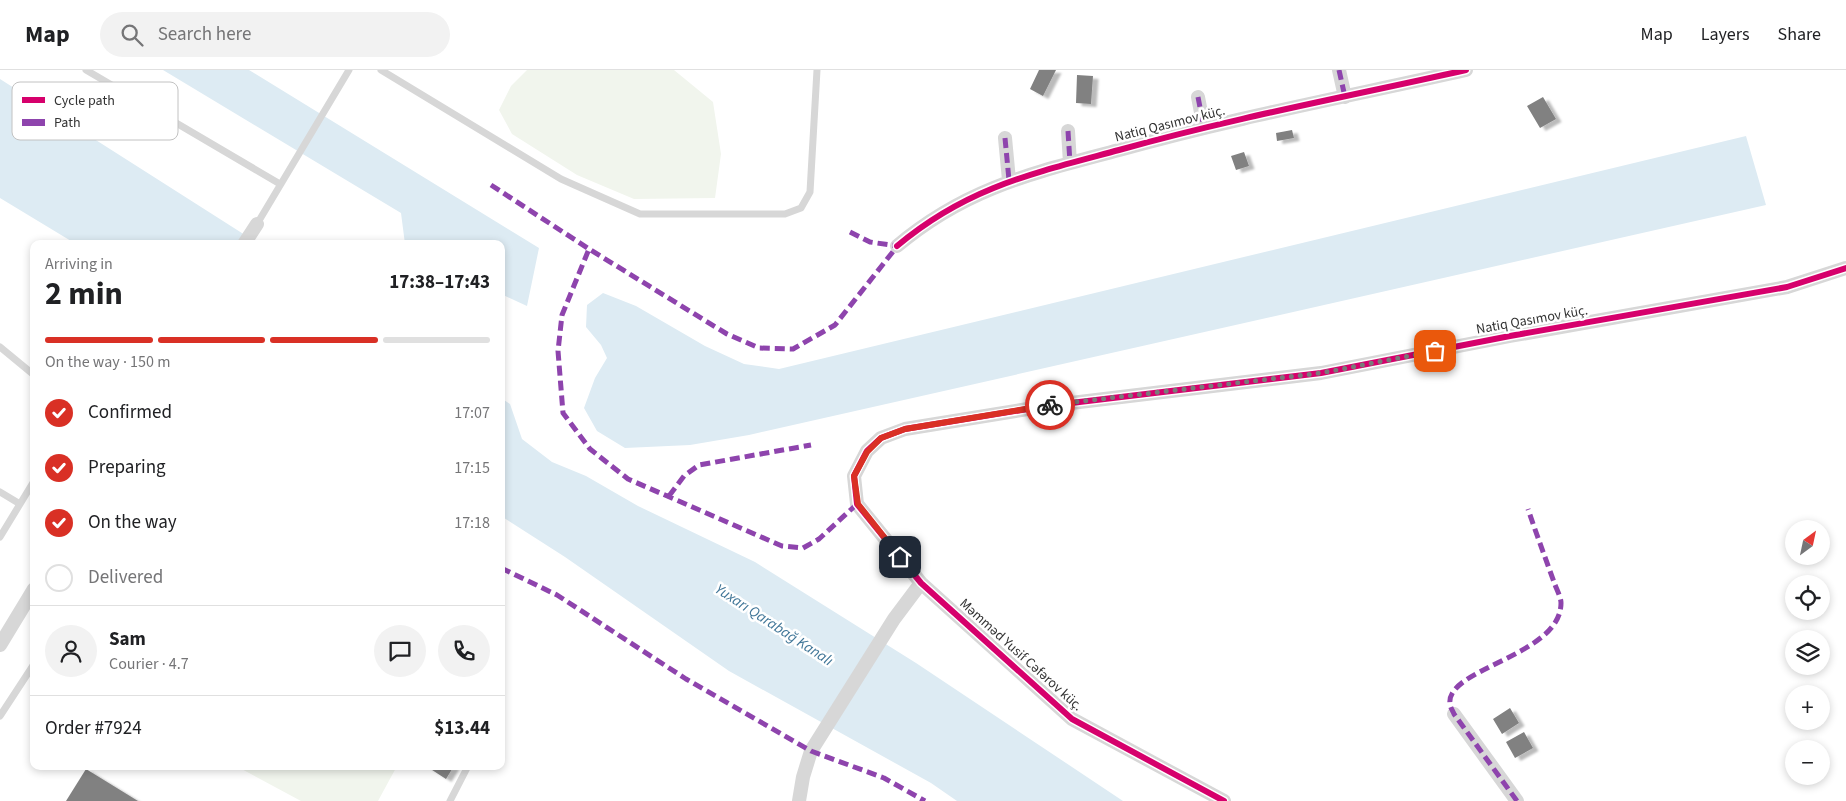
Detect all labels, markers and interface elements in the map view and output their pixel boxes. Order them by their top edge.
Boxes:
search box [100,12,450,57]
text: Map [25,17,70,52]
icon: search [118,21,146,49]
text: Search here [158,21,251,48]
text: Map [1641,22,1673,47]
text: Layers [1701,22,1750,47]
text: Share [1778,22,1821,47]
legend [12,82,178,140]
text: Cycle path [54,91,115,111]
street label: Natiq Qasımov küç. [1113,101,1227,147]
text: Path [54,113,81,133]
text: Arriving in [45,253,113,275]
text: 17:38–17:43 [389,269,490,296]
text: 2 min [45,271,123,317]
street label: Natiq Qasımov küç. [1475,300,1589,340]
pin [1414,330,1456,372]
icon: bag [1421,337,1449,365]
text: On the way · 150 m [45,351,170,373]
courier [1025,380,1075,430]
icon: bike [1036,391,1064,419]
icon: check [45,399,73,427]
text: Confirmed [88,399,172,426]
text: 17:07 [454,402,490,424]
icon: check [45,454,73,482]
text: Preparing [88,454,166,481]
text: 17:15 [454,457,490,479]
icon: check [45,509,73,537]
text: On the way [88,509,177,536]
text: 17:18 [454,512,490,534]
north arrow [1785,520,1830,565]
map controls [1785,520,1830,785]
pin [879,536,921,578]
icon: home [886,543,914,571]
text: Delivered [88,564,163,591]
button: locate [1785,575,1830,620]
water label: Yuxarı Qarabağ Kanalı [711,579,838,671]
street label: Məmməd Yusif Cəfərov küç. [955,594,1087,716]
button: person [45,625,97,677]
button: chat [374,625,426,677]
button: phone [438,625,490,677]
text: Sam [109,626,146,653]
button: layers [1785,630,1830,675]
text: Courier · 4.7 [109,653,189,675]
button: + [1785,685,1830,730]
text: Order #7924 [45,715,142,742]
text: $13.44 [434,715,490,742]
button: − [1785,740,1830,785]

